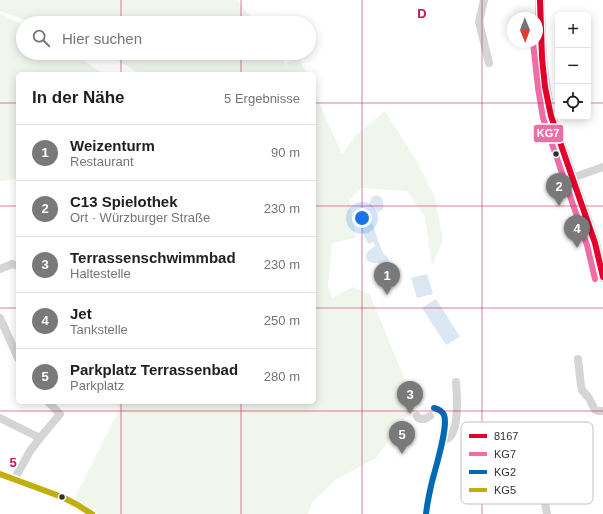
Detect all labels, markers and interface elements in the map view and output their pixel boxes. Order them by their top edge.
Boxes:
text: D [417,6,427,21]
north arrow [507,12,543,48]
map controls [555,12,591,120]
button: + [555,12,591,48]
search box [16,16,316,60]
icon: search [30,27,52,49]
text: Hier suchen [62,30,142,47]
button: − [555,48,591,84]
button: locate [555,84,591,120]
text: In der Nähe [32,88,125,107]
text: 5 Ergebnisse [224,91,300,106]
line badge: KG7 [533,124,564,143]
text: KG7 [537,127,559,139]
text: Weizenturm [70,137,155,154]
text: 1 [41,145,49,160]
text: 90 m [271,145,300,160]
unlabelled marker [551,149,561,159]
text: Restaurant [70,154,134,169]
pin: 2 [546,173,572,206]
text: C13 Spielothek [70,193,178,210]
text: 2 [41,201,49,216]
text: 230 m [264,201,300,216]
your location [352,208,372,228]
text: Ort · Würzburger Straße [70,210,210,225]
pin: 4 [564,215,590,248]
text: Terrassenschwimmbad [70,249,236,266]
text: 3 [41,257,49,272]
text: 230 m [264,257,300,272]
pin: 1 [374,262,400,295]
text: Haltestelle [70,266,131,281]
text: Jet [70,305,92,322]
text: 4 [41,313,49,328]
text: 250 m [264,313,300,328]
text: Tankstelle [70,322,128,337]
text: Parkplatz Terrassenbad [70,361,238,378]
text: 5 [41,369,49,384]
text: 280 m [264,369,300,384]
text: Parkplatz [70,378,124,393]
pin: 3 [397,381,423,414]
pin: 5 [389,421,415,454]
legend [461,422,593,504]
text: 8167 [494,430,518,442]
text: KG7 [494,448,516,460]
text: 5 [9,455,17,470]
text: KG2 [494,466,516,478]
text: KG5 [494,484,516,496]
unlabelled marker [57,492,67,502]

